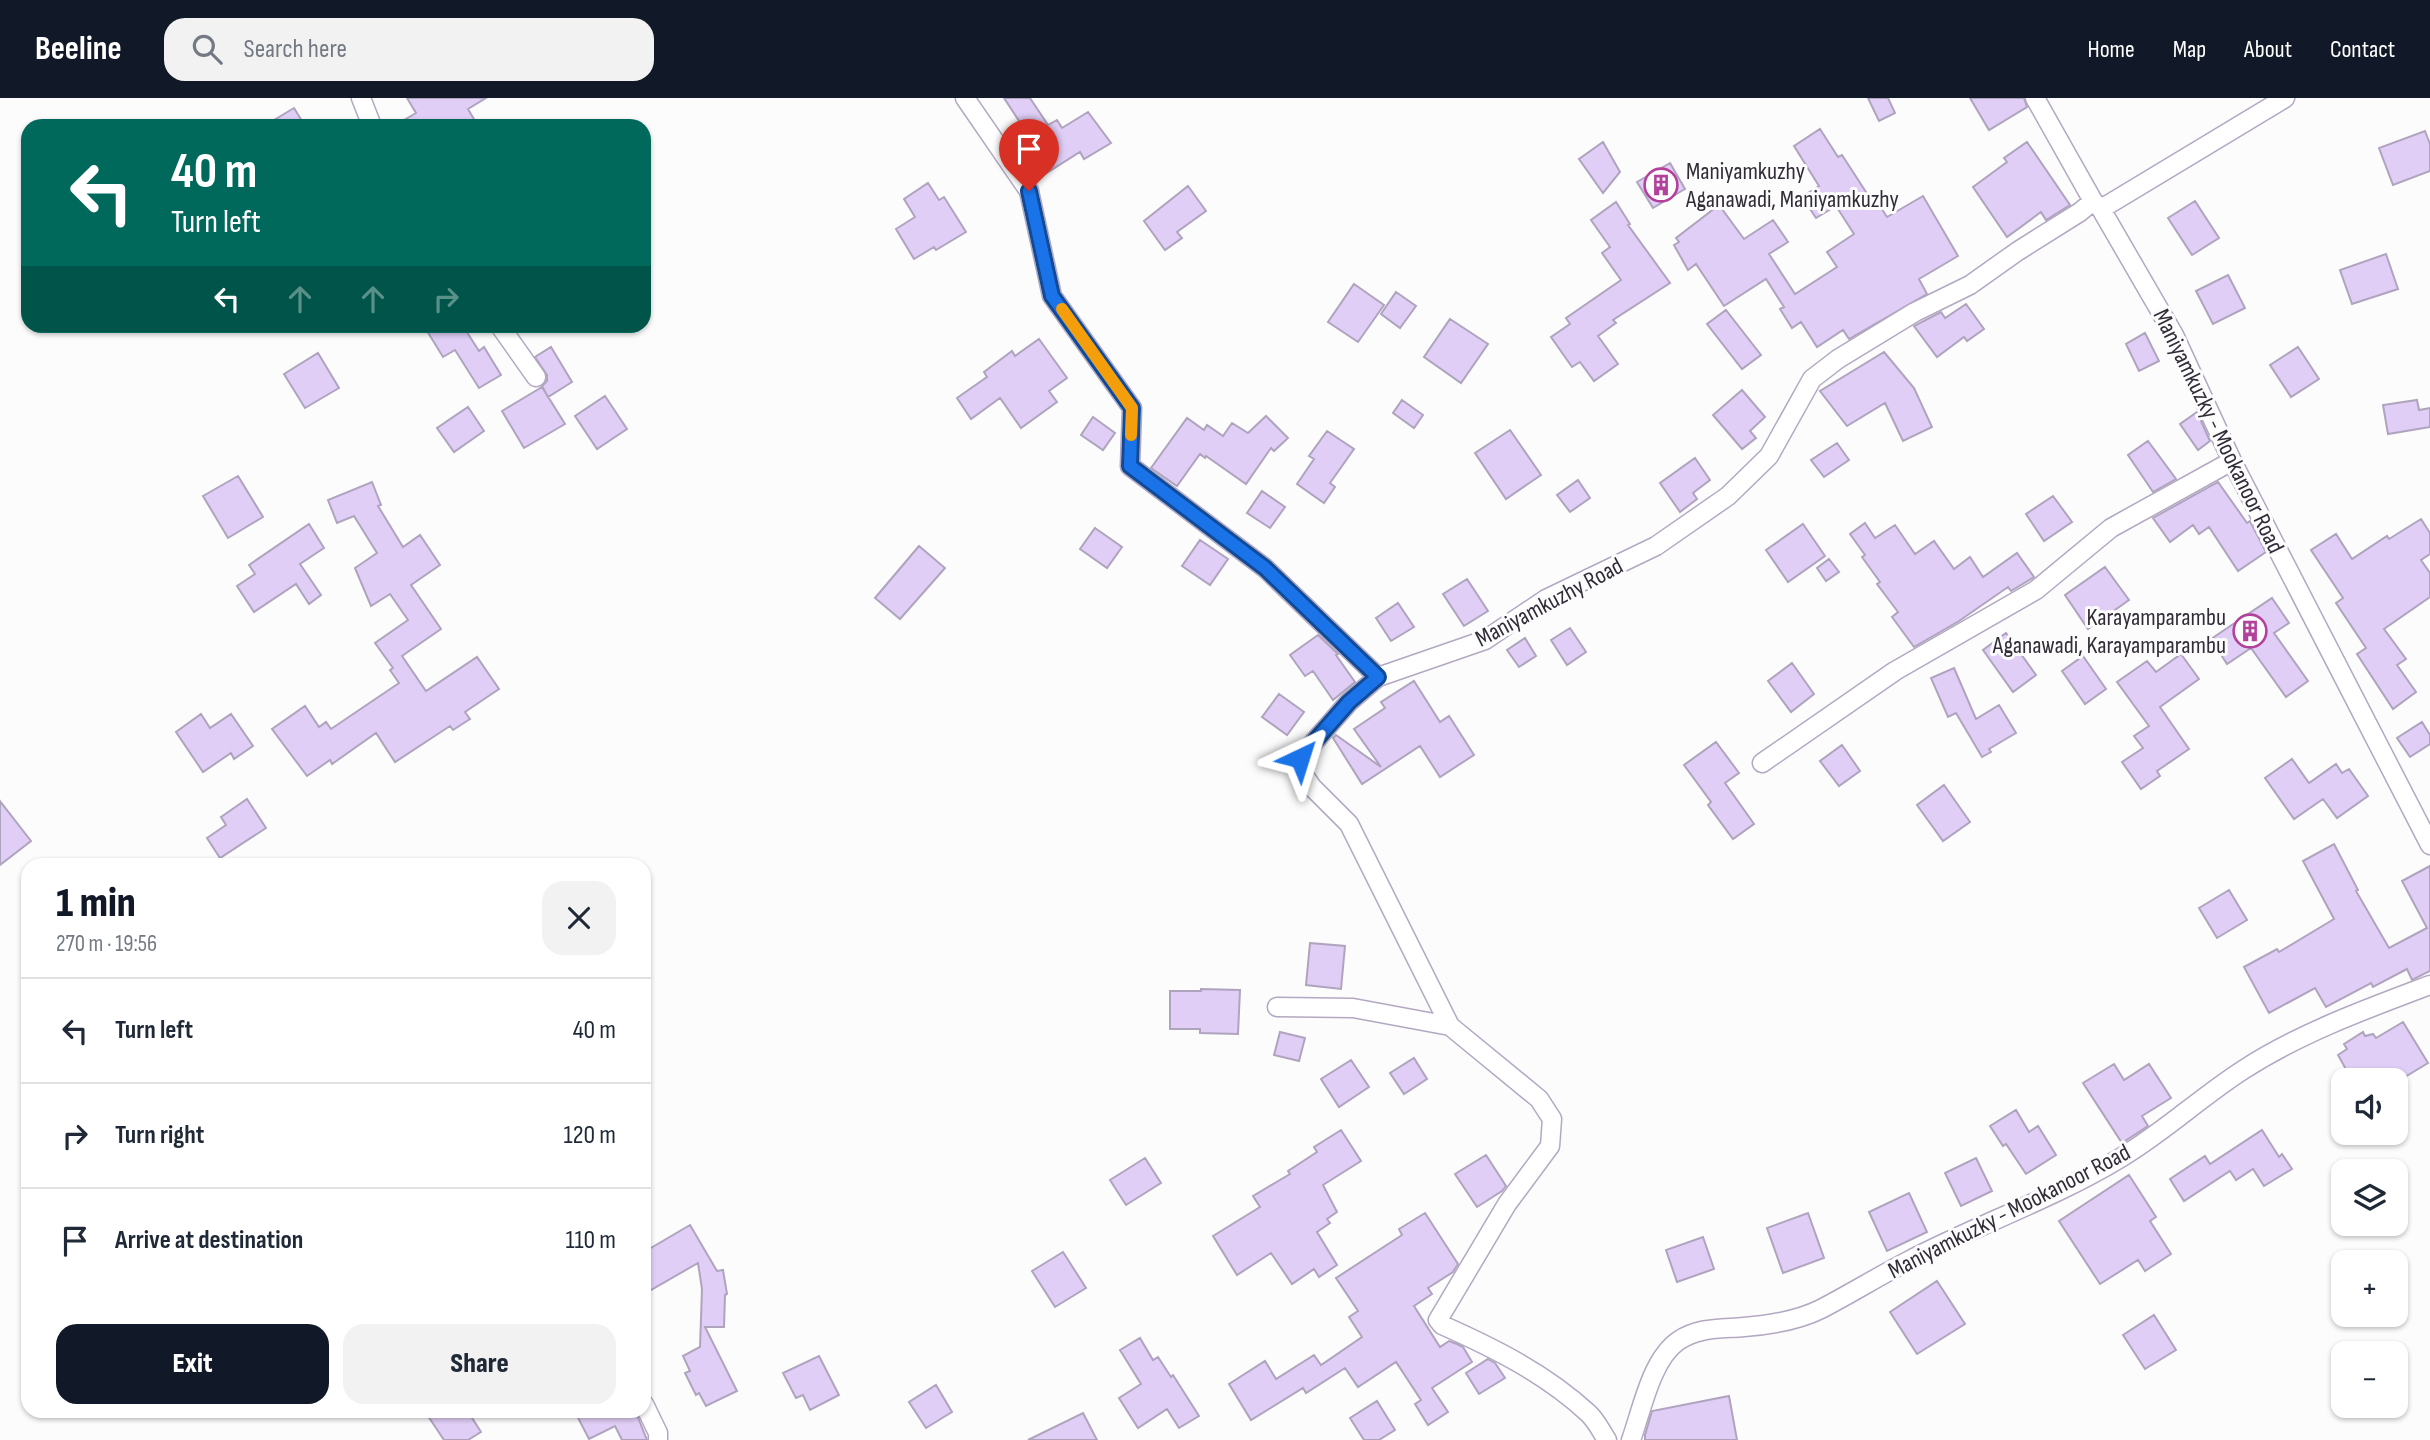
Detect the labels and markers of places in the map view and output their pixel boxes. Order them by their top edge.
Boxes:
pin [999,119,1059,191]
place label: Maniyamkuzhy Aganawadi, Maniyamkuzhy [1685,157,1899,214]
building icon: Maniyamkuzhy Aganawadi, Maniyamkuzhy [1642,166,1680,204]
place label: Karayamparambu Aganawadi, Karayamparambu [1992,603,2226,660]
building icon: Karayamparambu Aganawadi, Karayamparambu [2231,612,2269,650]

